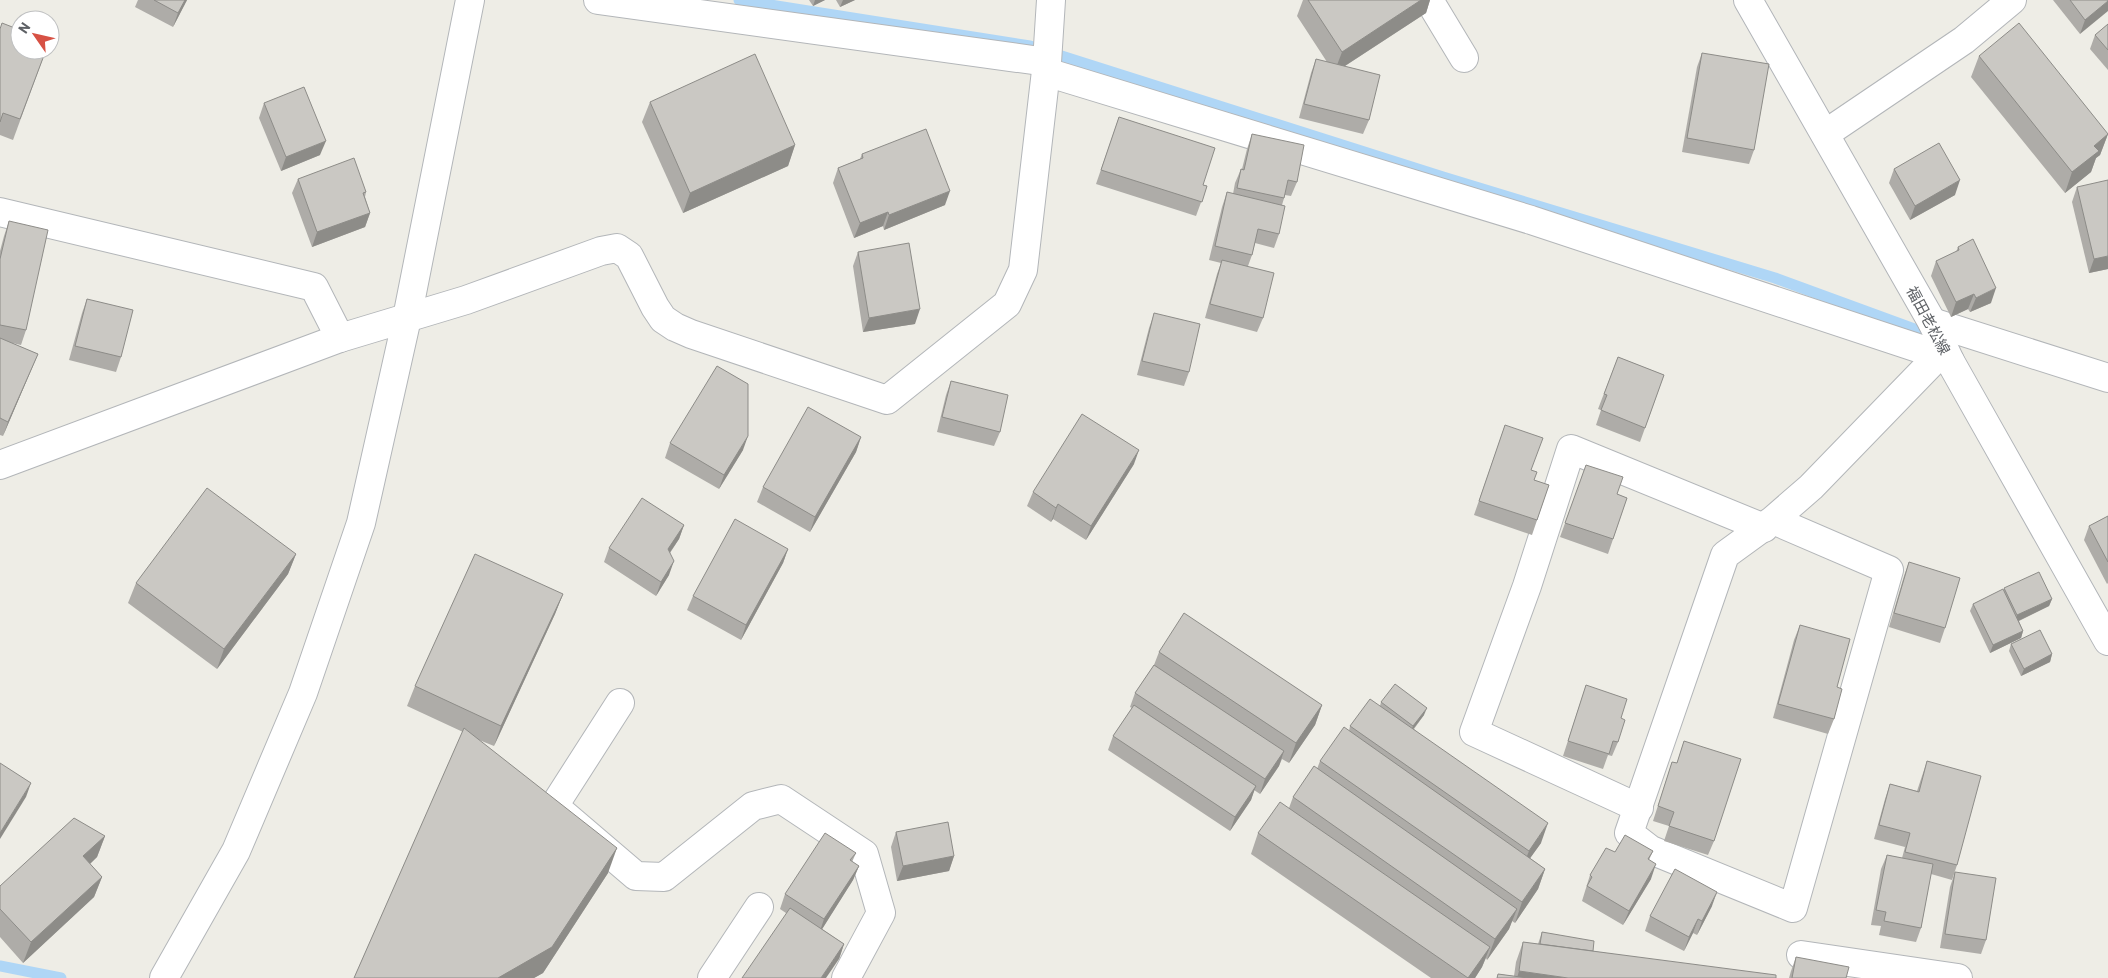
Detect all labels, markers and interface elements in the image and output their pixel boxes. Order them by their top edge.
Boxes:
north arrow [10,10,60,60]
text: N [14,19,33,36]
street label: 福田老松線 [1903,283,1955,357]

